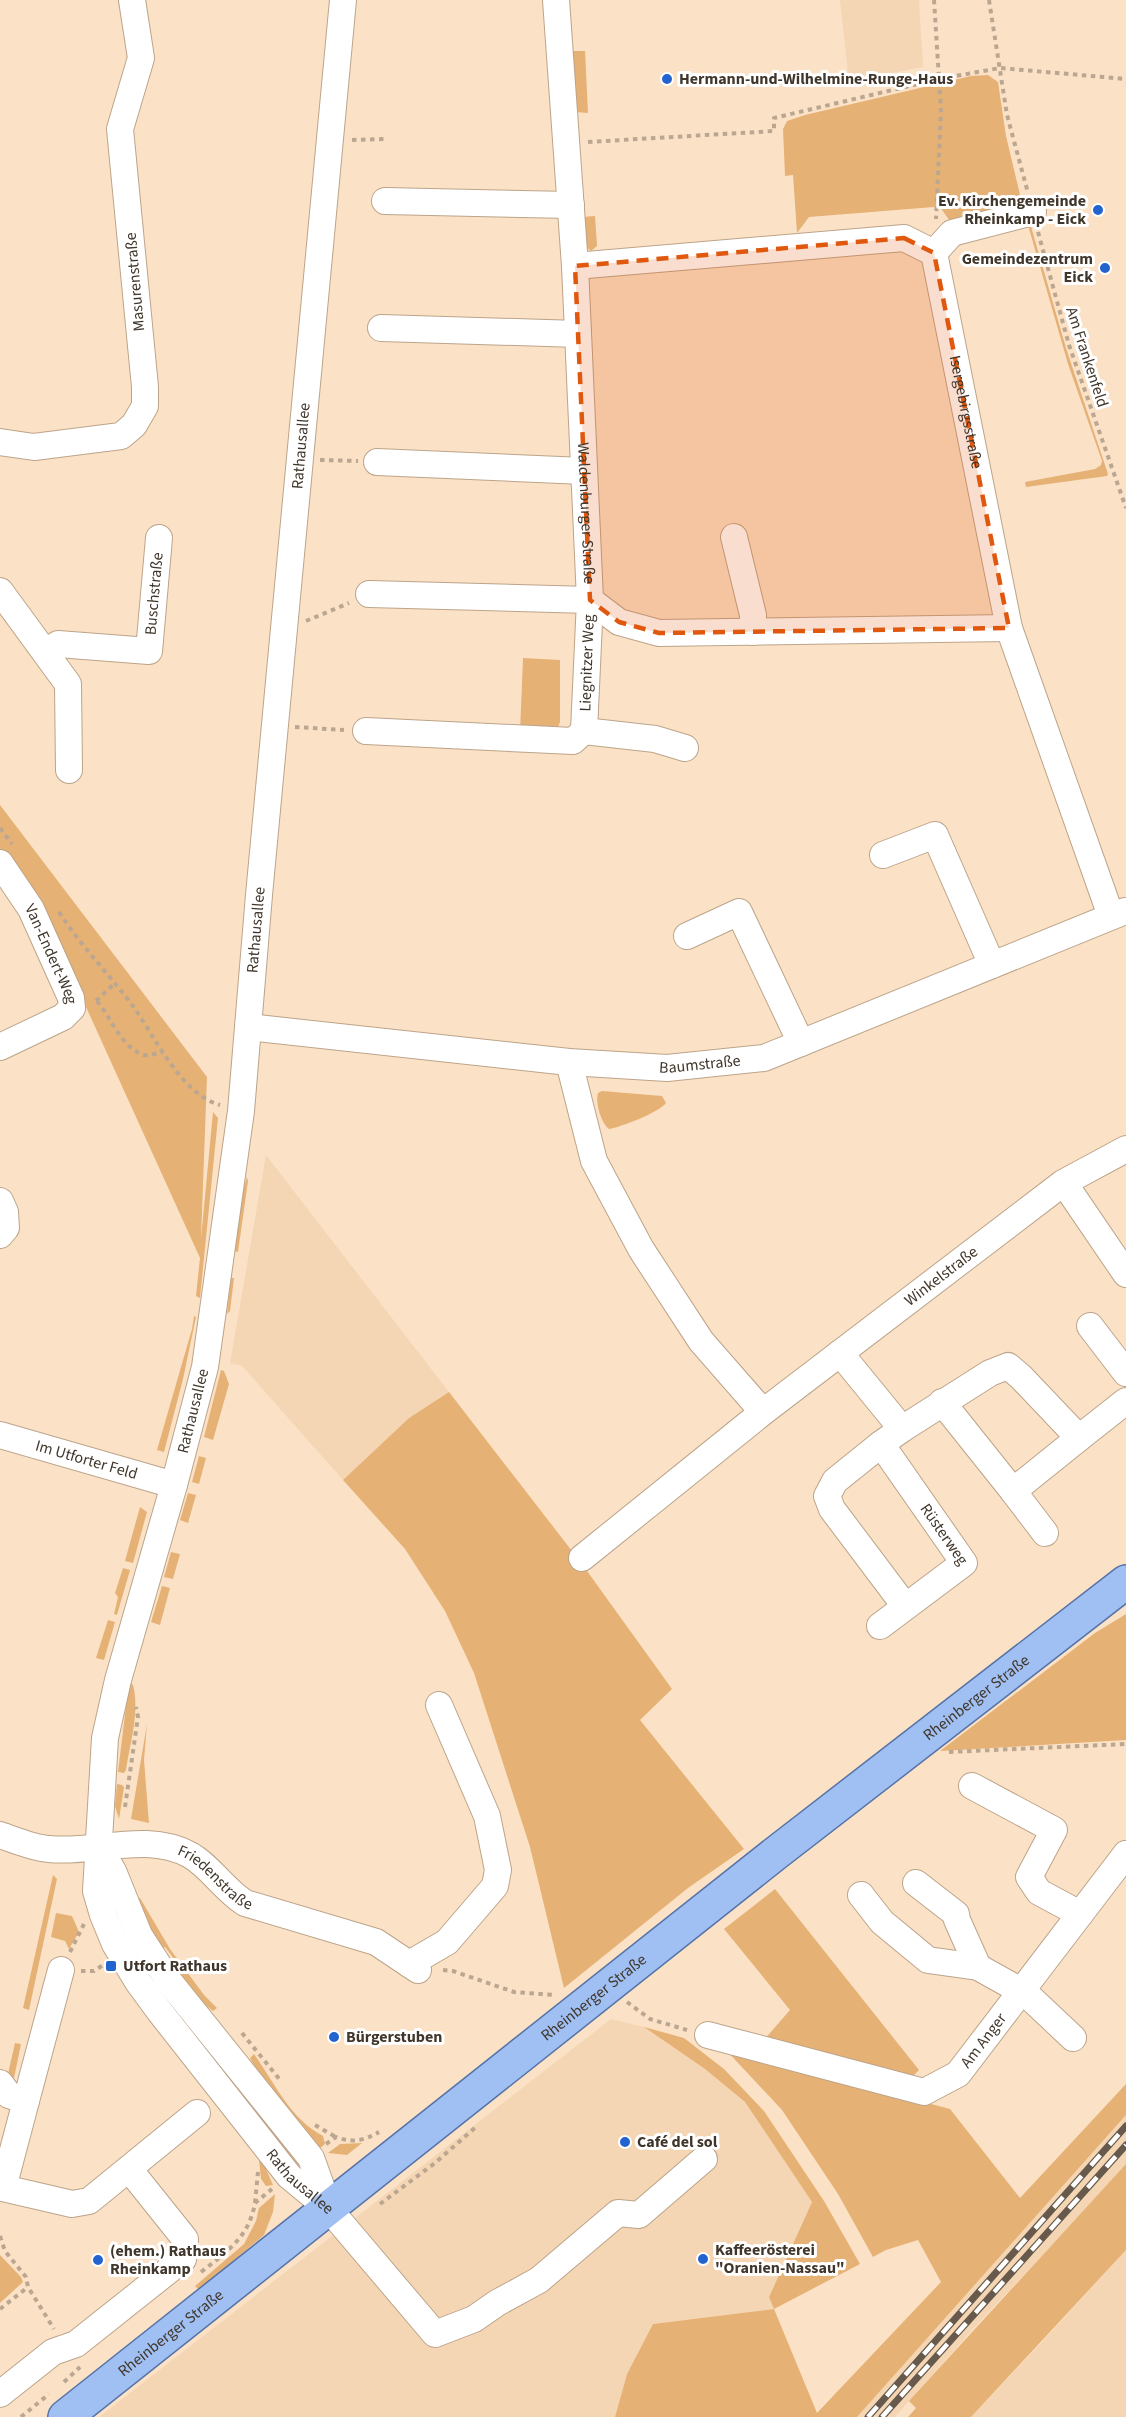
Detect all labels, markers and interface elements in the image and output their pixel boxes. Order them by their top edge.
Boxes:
place label: Hermann-und-Wilhelmine-Runge-Haus [679,68,953,90]
marker: Hermann-und-Wilhelmine-Runge-Haus [660,72,674,86]
place label: Ev. Kirchengemeinde Rheinkamp - Eick [938,190,1086,230]
marker: Ev. Kirchengemeinde Rheinkamp - Eick [1091,203,1105,217]
street label: Masurenstraße [120,231,150,332]
place label: Gemeindezentrum Eick [962,248,1093,288]
marker: Gemeindezentrum Eick [1098,261,1112,275]
street label: Am Frankenfeld [1060,304,1114,410]
street label: Isergebirgsstraße [944,353,988,471]
street label: Rathausallee [286,402,316,490]
street label: Waldenburger Straße [572,442,600,584]
street label: Buschstraße [139,551,169,636]
street label: Liegnitzer Weg [574,614,600,712]
street label: Rathausallee [241,886,271,974]
street label: Van-Endert-Weg [19,899,83,1005]
street label: Baumstraße [658,1049,742,1079]
street label: Winkelstraße [900,1241,982,1311]
street label: Rathausallee [172,1366,214,1456]
street label: Im Utforter Feld [33,1435,140,1485]
street label: Rüsterweg [915,1499,973,1570]
street label: Rheinberger Straße [919,1650,1034,1746]
street label: Friedenstraße [174,1840,255,1916]
street label: Rheinberger Straße [536,1949,651,2046]
place label: Utfort Rathaus [123,1955,227,1977]
marker: Utfort Rathaus [104,1959,118,1973]
street label: Am Anger [955,2008,1012,2073]
place label: Bürgerstuben [346,2026,442,2048]
marker: Bürgerstuben [327,2030,341,2044]
place label: Café del sol [637,2131,718,2153]
marker: Café del sol [618,2135,632,2149]
street label: Rathausallee [261,2144,338,2219]
place label: Kaffeerösterei "Oranien-Nassau" [715,2239,845,2279]
place label: (ehem.) Rathaus Rheinkamp [110,2240,226,2280]
marker: Kaffeerösterei "Oranien-Nassau" [696,2252,710,2266]
marker: (ehem.) Rathaus Rheinkamp [91,2253,105,2267]
street label: Rheinberger Straße [113,2284,228,2382]

